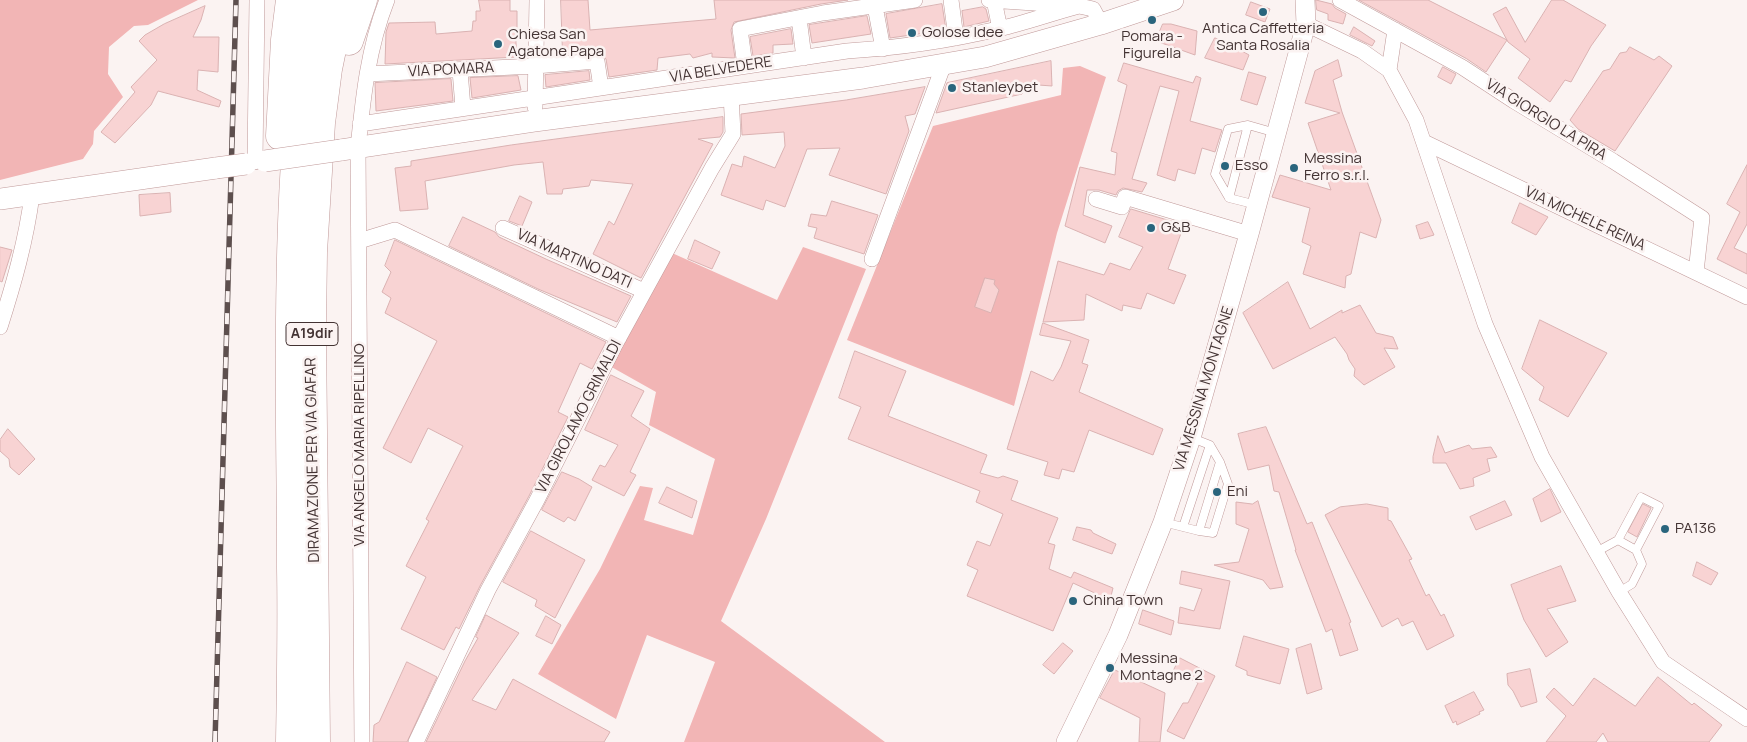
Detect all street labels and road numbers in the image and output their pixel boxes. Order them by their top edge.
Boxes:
street label: VIA BELVEDERE [668,53,774,87]
street label: VIA POMARA [408,59,494,81]
street label: VIA GIORGIO LA PIRA [1482,76,1610,164]
street label: VIA MICHELE REINA [1522,183,1648,255]
street label: VIA MARTINO DATI [514,226,634,292]
street label: VIA MESSINA MONTAGNE [1170,304,1238,474]
road number: A19dir [286,322,338,346]
street label: VIA GIROLAMO GRIMALDI [532,337,626,497]
street label: VIA ANGELO MARIA RIPELLINO [351,343,369,547]
street label: DIRAMAZIONE PER VIA GIAFAR [302,357,324,563]

